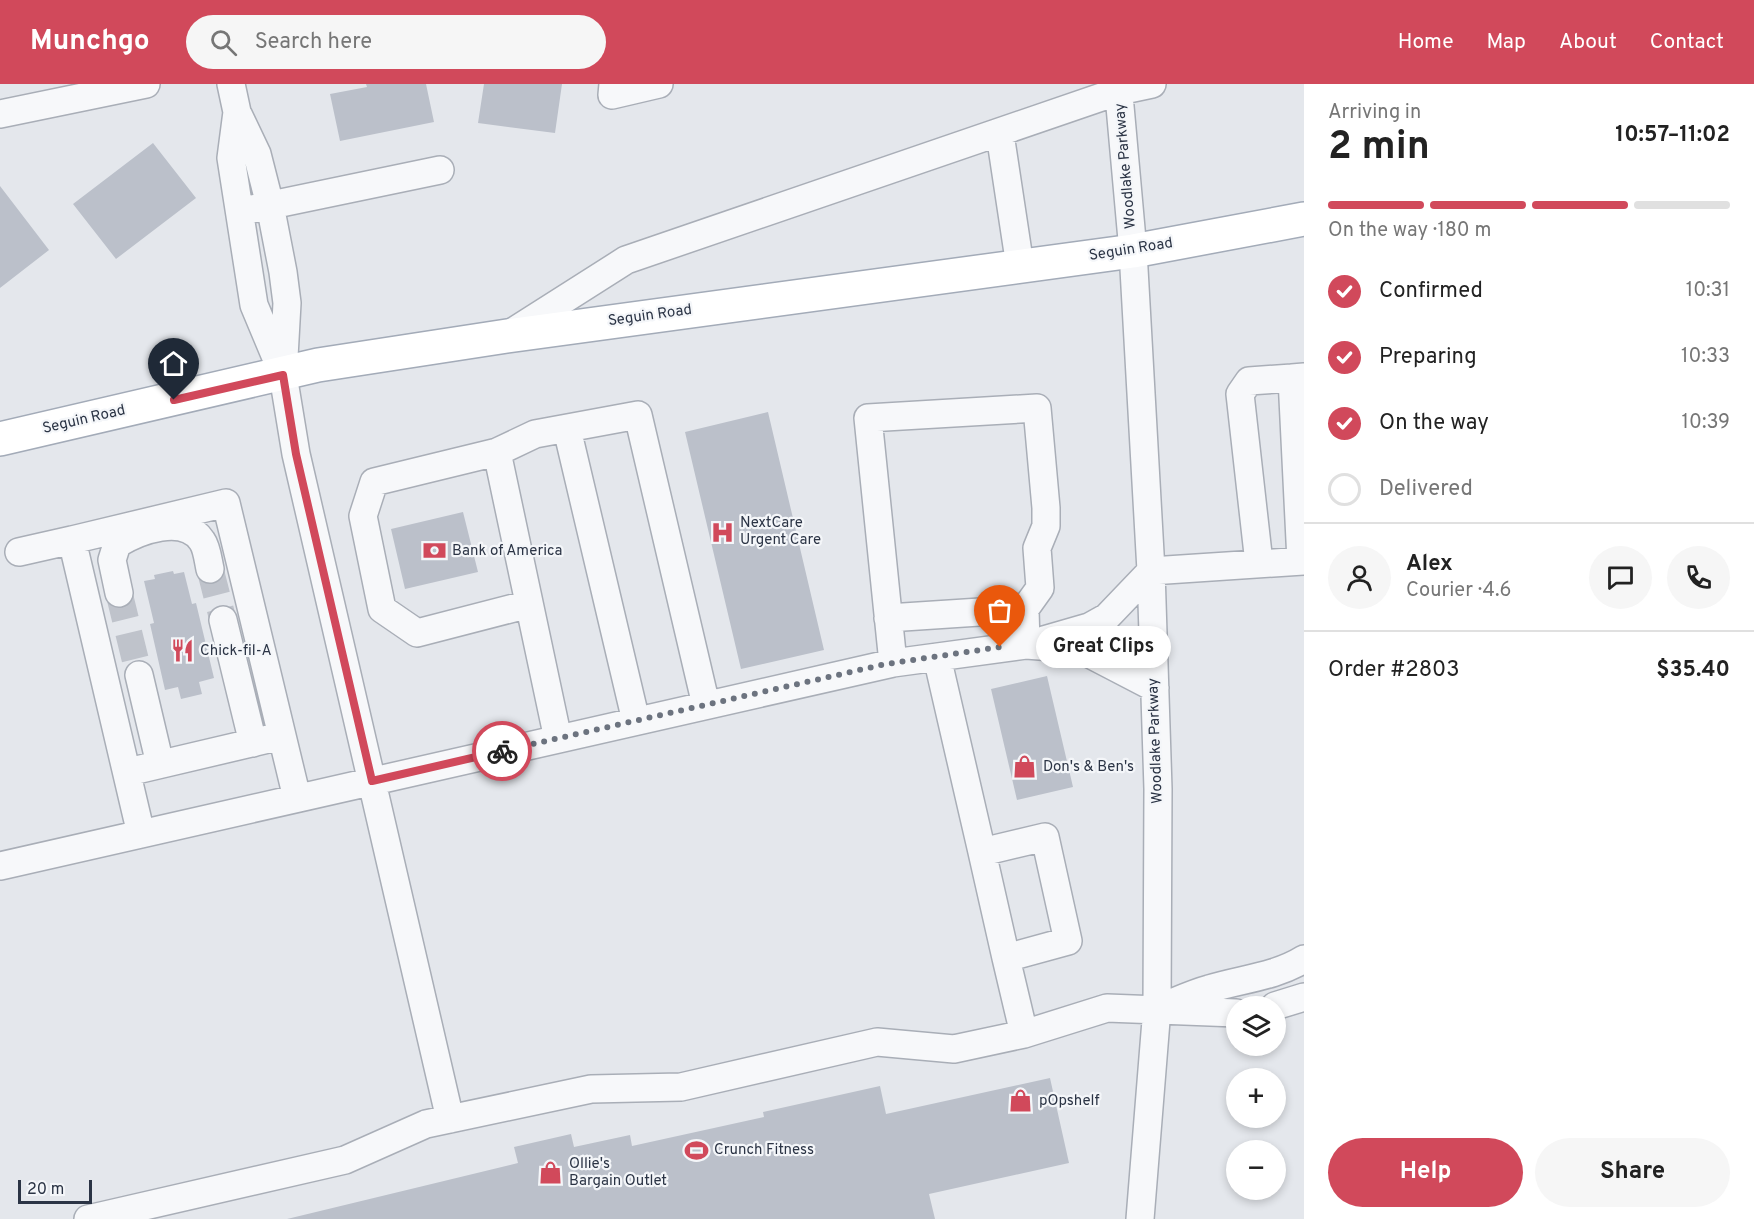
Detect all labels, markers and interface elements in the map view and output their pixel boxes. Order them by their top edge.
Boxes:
search box [186,15,606,69]
text: Munchgo [30,24,150,60]
icon: search [207,26,240,59]
text: Search here [255,29,372,56]
text: Home [1398,29,1454,56]
text: Map [1487,29,1526,56]
text: About [1559,29,1617,56]
text: Contact [1650,29,1724,56]
text: Arriving in [1328,100,1421,126]
street label: Woodlake Parkway [1111,102,1141,230]
text: 10:57–11:02 [1615,122,1730,149]
text: 2 min [1328,124,1430,173]
text: On the way · 180 m [1328,218,1491,244]
street label: Seguin Road [1088,234,1174,266]
icon: check [1328,275,1361,308]
text: Confirmed [1379,278,1483,305]
text: 10:31 [1686,278,1730,304]
street label: Seguin Road [607,301,693,331]
pin [148,338,199,400]
icon: check [1328,341,1361,374]
text: Preparing [1379,344,1477,371]
text: 10:33 [1681,344,1730,370]
icon: home [157,347,190,380]
street label: Seguin Road [41,401,127,439]
icon: check [1328,407,1361,440]
text: On the way [1379,410,1489,437]
text: 10:39 [1682,410,1730,436]
text: Delivered [1379,476,1473,503]
place label: NextCare Urgent Care [740,514,821,550]
hospital icon: NextCare Urgent Care [709,519,735,545]
bank icon: Bank of America [421,538,447,564]
place label: Bank of America [452,542,562,561]
button: person [1328,546,1391,609]
button: chat [1589,546,1652,609]
button: phone [1667,546,1730,609]
text: Alex [1406,551,1453,578]
text: Courier · 4.6 [1406,578,1511,604]
pin [974,585,1025,647]
icon: bag [983,594,1016,627]
callout: Great Clips [1036,626,1171,668]
text: Great Clips [1053,634,1154,660]
restaurant icon: Chick-fil-A [169,638,195,664]
place label: Chick-fil-A [200,642,272,661]
text: Order #2803 [1328,657,1459,684]
text: $35.40 [1656,657,1730,684]
street label: Woodlake Parkway [1144,678,1168,804]
courier [472,721,532,781]
icon: bike [486,735,519,768]
shop icon: Don's & Ben's [1012,754,1038,780]
place label: Don's & Ben's [1043,758,1134,777]
map controls [1226,996,1286,1200]
button: layers [1226,996,1286,1056]
button: + [1226,1068,1286,1128]
shop icon: pOpshelf [1008,1088,1034,1114]
place label: pOpshelf [1039,1092,1100,1111]
sports icon: Crunch Fitness [683,1137,709,1163]
button: Help [1328,1138,1523,1207]
button: Share [1535,1138,1730,1207]
button: − [1226,1140,1286,1200]
place label: Crunch Fitness [714,1141,814,1160]
place label: Ollie's Bargain Outlet [569,1155,667,1191]
shop icon: Ollie's Bargain Outlet [538,1160,564,1186]
scale bar [18,1177,92,1204]
text: 20 m [27,1180,64,1200]

